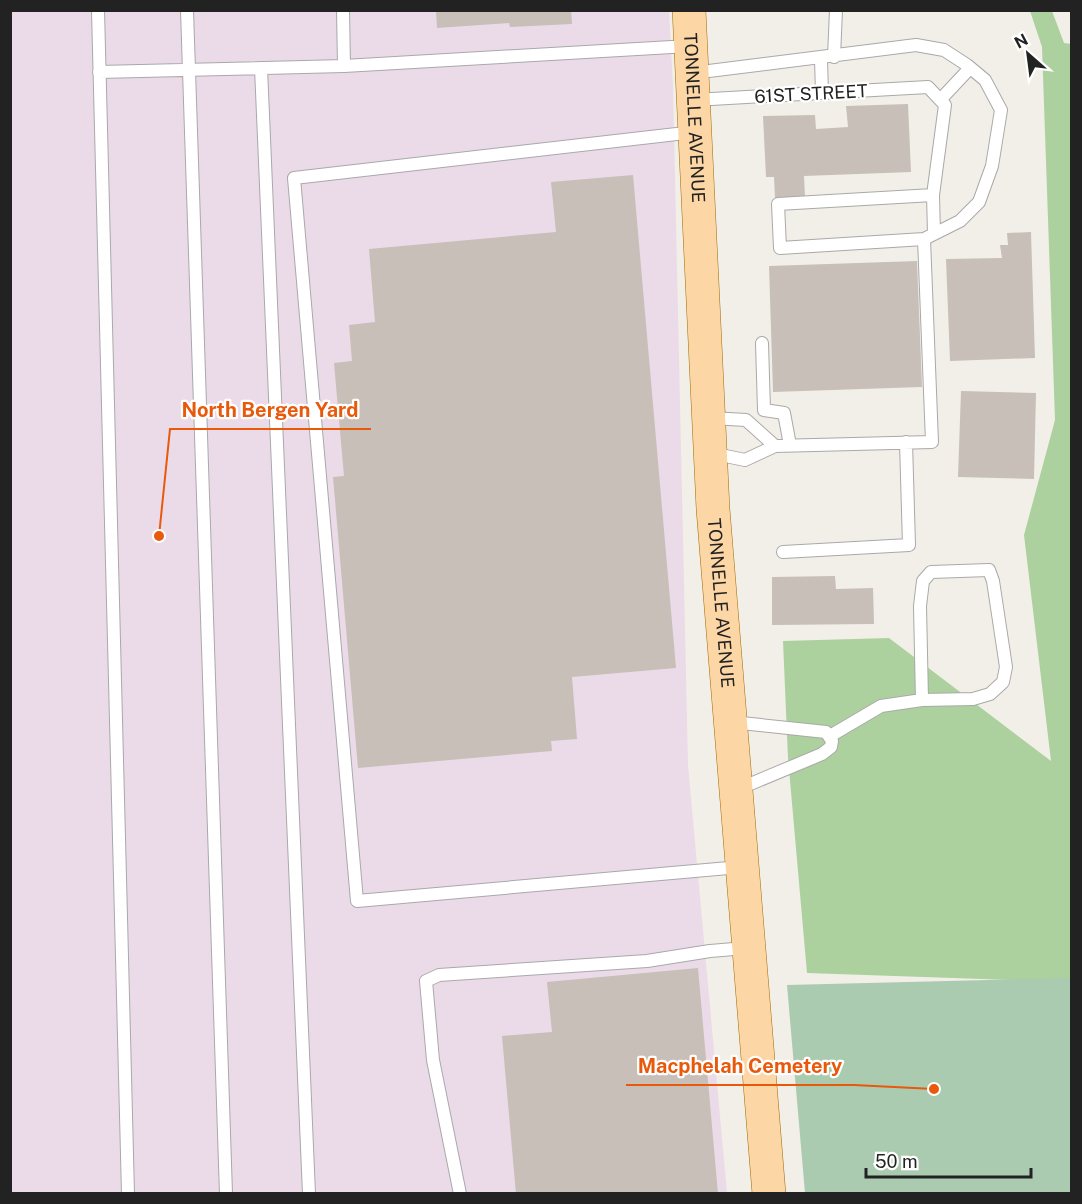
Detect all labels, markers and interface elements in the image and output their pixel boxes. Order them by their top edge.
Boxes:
north arrow [998,24,1058,84]
text: N [1011,30,1031,53]
street label: TONNELLE AVENUE [680,32,709,203]
street label: 61ST STREET [754,80,868,107]
callout: North Bergen Yard [170,391,371,429]
text: North Bergen Yard [182,398,358,422]
street label: TONNELLE AVENUE [704,517,739,689]
callout: Macphelah Cemetery [626,1047,854,1085]
text: Macphelah Cemetery [638,1054,842,1078]
scale bar [866,1141,1031,1179]
text: 50 m [875,1151,918,1172]

